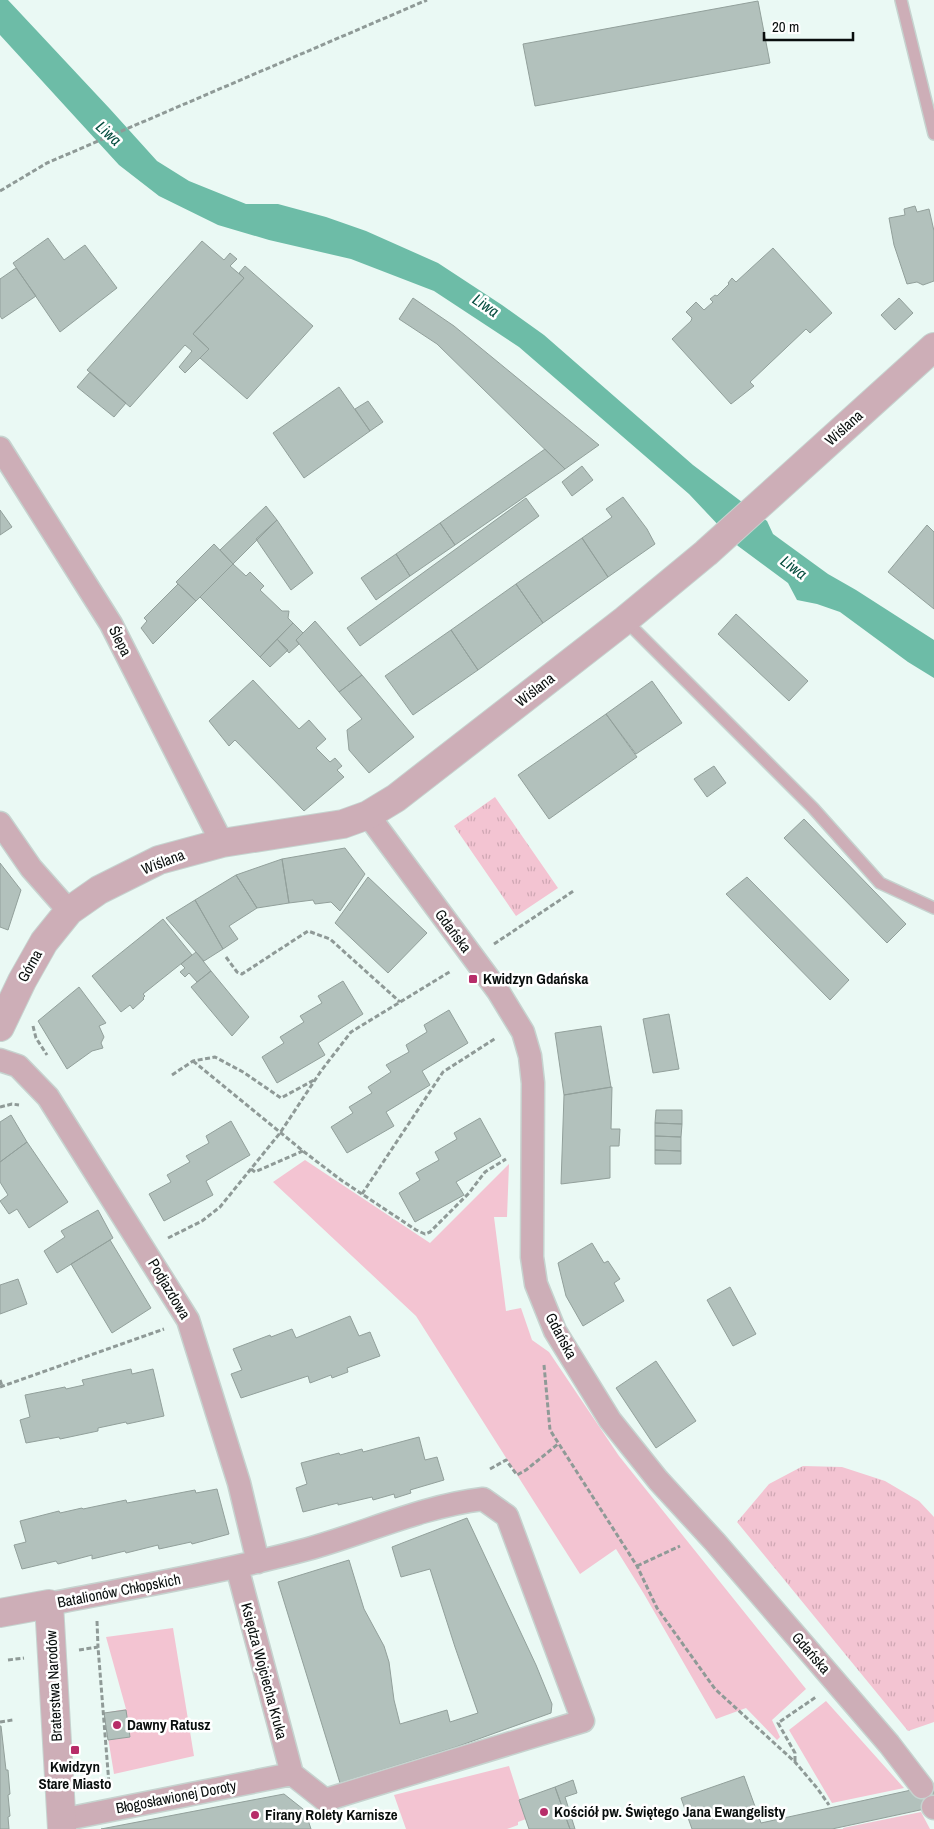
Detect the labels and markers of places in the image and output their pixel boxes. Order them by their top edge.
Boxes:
place label: Kwidzyn Gdańska [483,968,588,989]
marker: Kwidzyn Gdańska [467,973,479,985]
place label: Dawny Ratusz [127,1714,210,1735]
marker: Dawny Ratusz [111,1719,123,1731]
marker: Kwidzyn Stare Miasto [69,1744,81,1756]
place label: Kwidzyn Stare Miasto [38,1756,112,1794]
place label: Kościół pw. Świętego Jana Ewangelisty [554,1801,785,1822]
place label: Firany Rolety Karnisze [265,1804,398,1825]
marker: Kościół pw. Świętego Jana Ewangelisty [538,1806,550,1818]
marker: Firany Rolety Karnisze [249,1809,261,1821]

